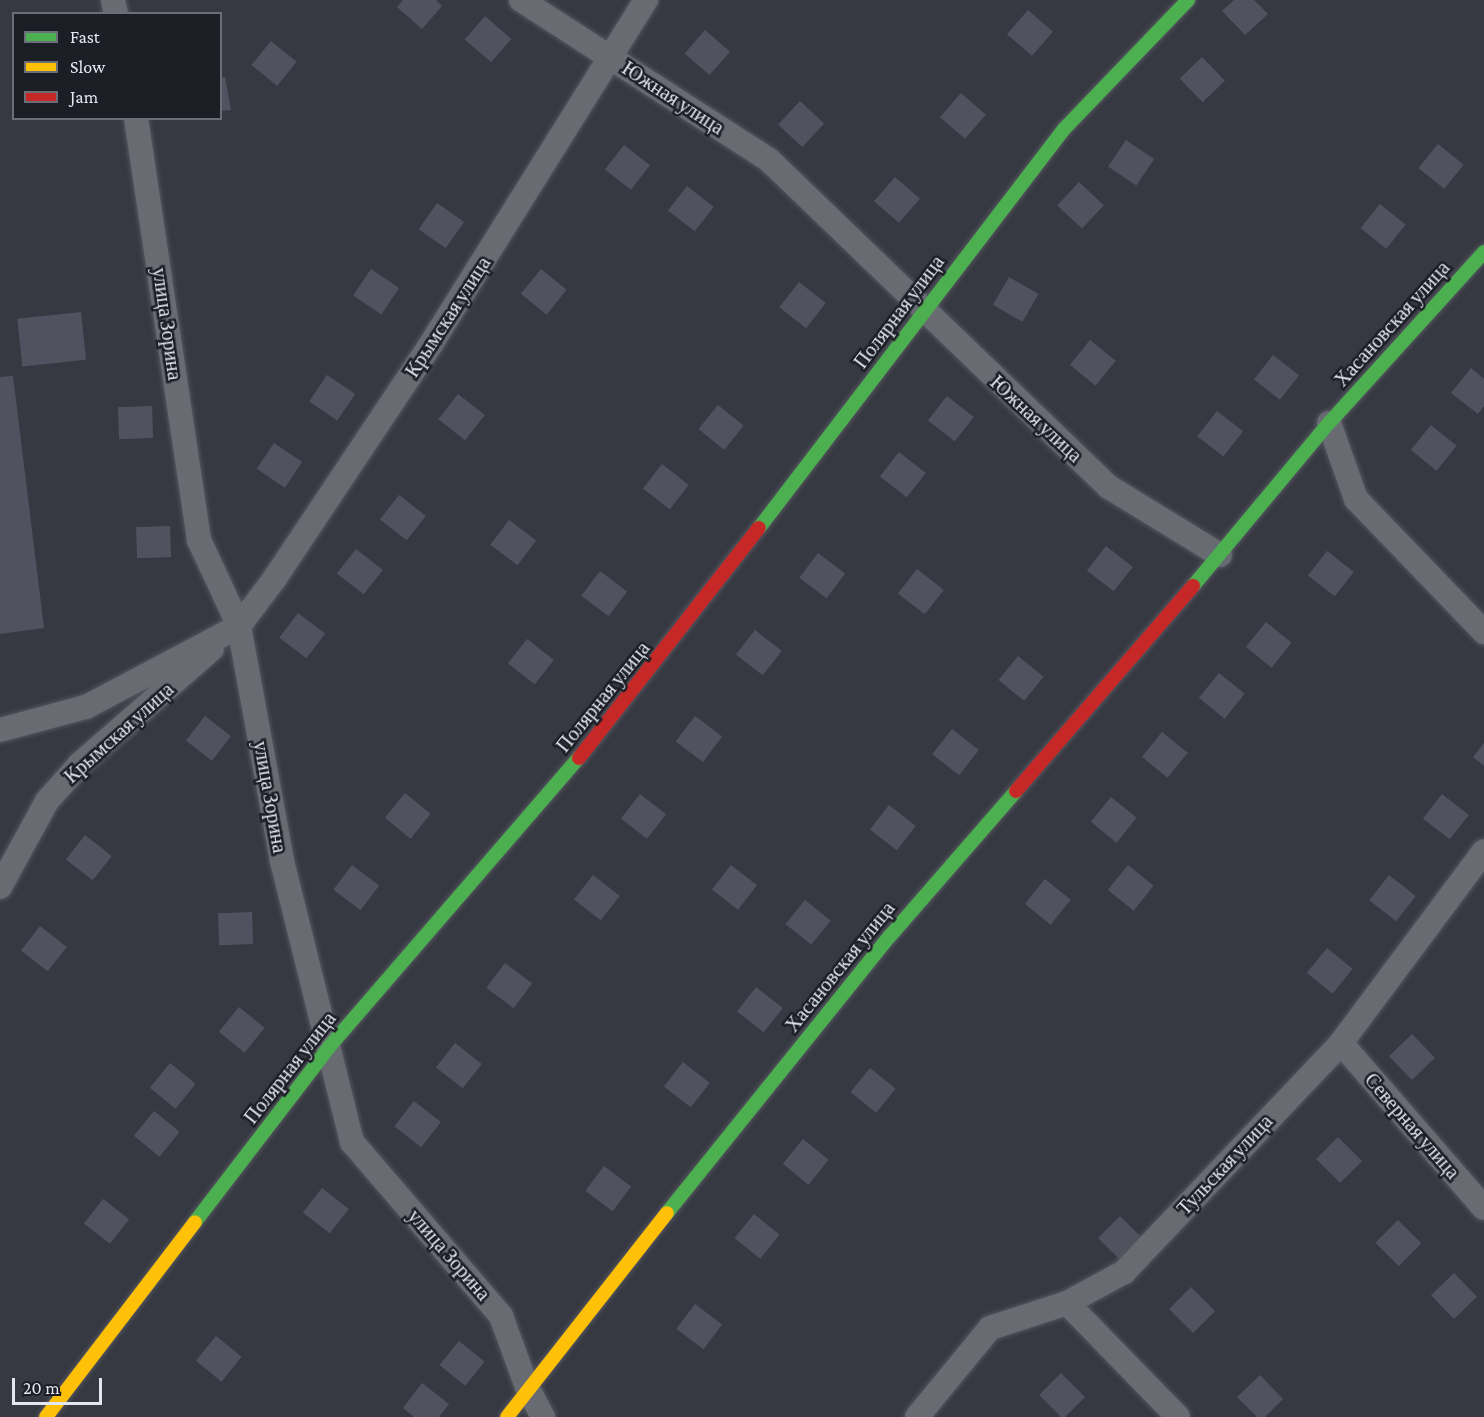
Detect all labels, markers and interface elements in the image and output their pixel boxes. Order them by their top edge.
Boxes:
legend [12,12,222,120]
text: Fast [70,27,100,47]
street label: Южная улица [618,56,728,140]
text: Slow [70,57,105,77]
text: Jam [70,87,98,107]
street label: Полярная улица [849,251,949,373]
street label: Крымская улица [400,252,496,382]
street label: Хасановская улица [1329,256,1455,392]
street label: улица Зорина [147,266,187,382]
street label: Южная улица [985,370,1087,468]
street label: Полярная улица [551,637,655,757]
street label: Крымская улица [59,678,179,788]
street label: улица Зорина [248,739,292,855]
street label: Хасановская улица [780,897,900,1037]
street label: Полярная улица [239,1007,341,1129]
street label: Северная улица [1359,1068,1465,1184]
street label: Тульская улица [1172,1110,1278,1220]
street label: улица Зорина [403,1204,495,1306]
scale bar [15,1366,105,1404]
text: 20 m [23,1378,60,1398]

